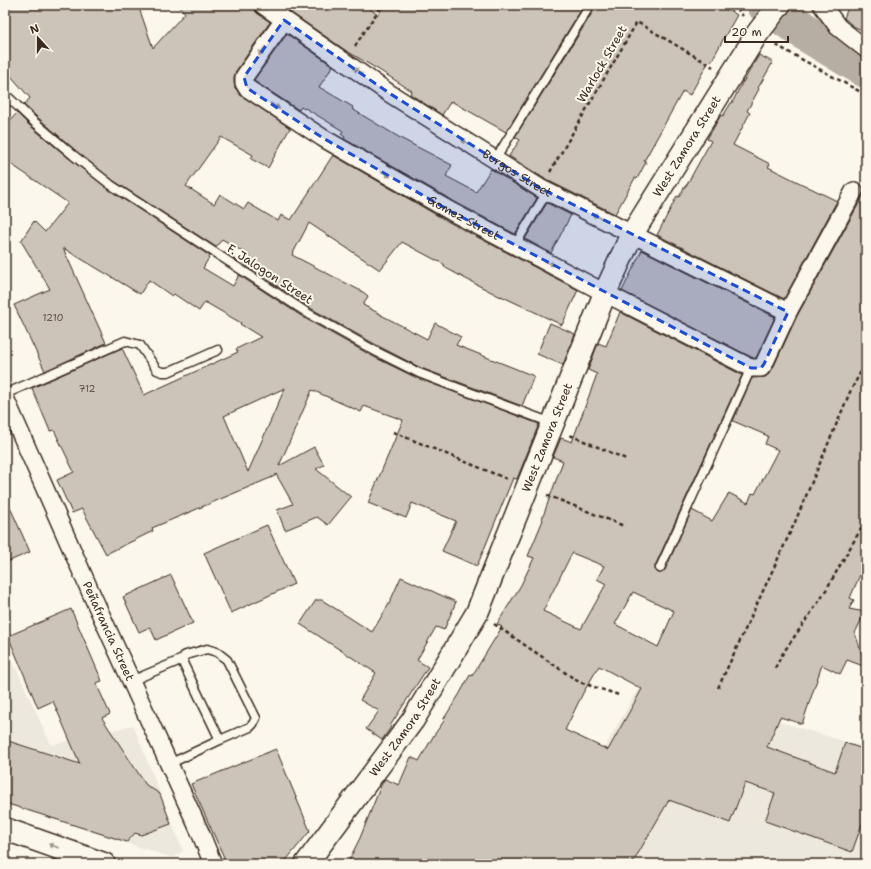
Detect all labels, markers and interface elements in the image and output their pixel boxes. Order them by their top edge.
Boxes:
north arrow [18,18,58,58]
scale bar [725,18,788,44]
text: N [28,20,42,38]
street label: Warlock Street [573,23,631,105]
text: 20 m [731,24,762,40]
one-way arrow [258,46,266,56]
one-way arrow [352,67,363,75]
street label: West Zamora Street [649,93,724,200]
one-way arrow [270,102,280,110]
one-way arrow [461,138,471,146]
street label: Burgos Street [479,146,555,201]
one-way arrow [380,170,392,177]
street label: Gomez Street [425,192,502,244]
one-way arrow [591,213,603,220]
street label: F. Jalogon Street [224,240,316,308]
one-way arrow [544,260,555,266]
house number: 1210 [42,311,64,324]
street label: West Zamora Street [518,381,576,495]
house number: 712 [78,382,96,395]
street label: Peñafrancia Street [79,579,138,683]
street label: West Zamora Street [366,675,444,780]
one-way arrow [47,843,59,849]

